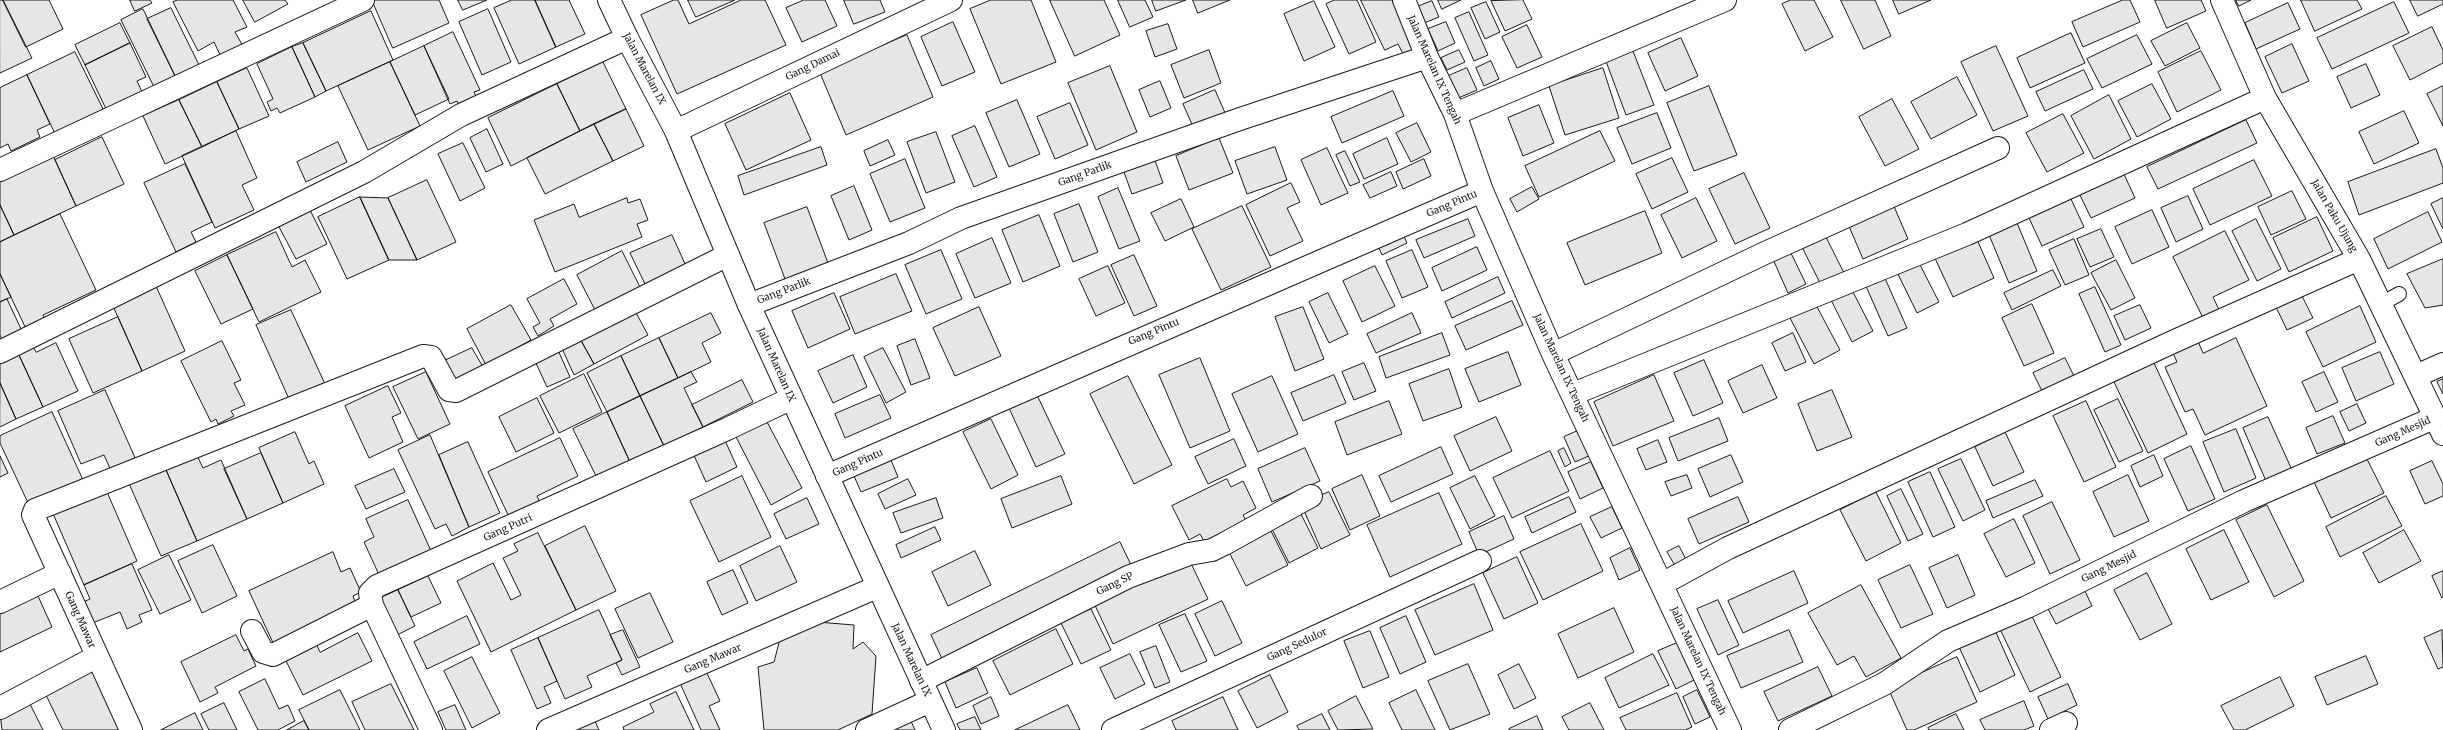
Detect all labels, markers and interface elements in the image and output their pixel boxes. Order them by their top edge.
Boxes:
street label: Jalan Marelan IX Tengah [1404,14,1464,126]
street label: Jalan Marelan IX [620,31,668,107]
street label: Gang Damai [784,47,842,83]
street label: Gang Parlik [1057,159,1113,189]
street label: Jalan Paku Ujung [2308,177,2360,255]
street label: Gang Pintu [1425,188,1479,220]
street label: Gang Parlik [756,275,812,307]
street label: Jalan Marelan IX Tengah [1531,312,1591,424]
street label: Gang Pintu [1127,316,1181,348]
street label: Jalan Marelan IX [754,326,798,404]
street label: Gang Mesjid [2373,414,2433,450]
street label: Gang Pintu [831,447,885,479]
street label: Gang Putri [482,512,534,544]
street label: Gang Mesjid [2080,549,2138,585]
street label: Gang SP [1095,570,1135,598]
street label: Gang Mawar [62,590,98,650]
street label: Jalan Marelan IX Tengah [1668,605,1728,717]
street label: Jalan Marelan IX [889,621,933,699]
street label: Gang Sedulor [1265,626,1329,664]
street label: Gang Mawar [683,642,743,676]

